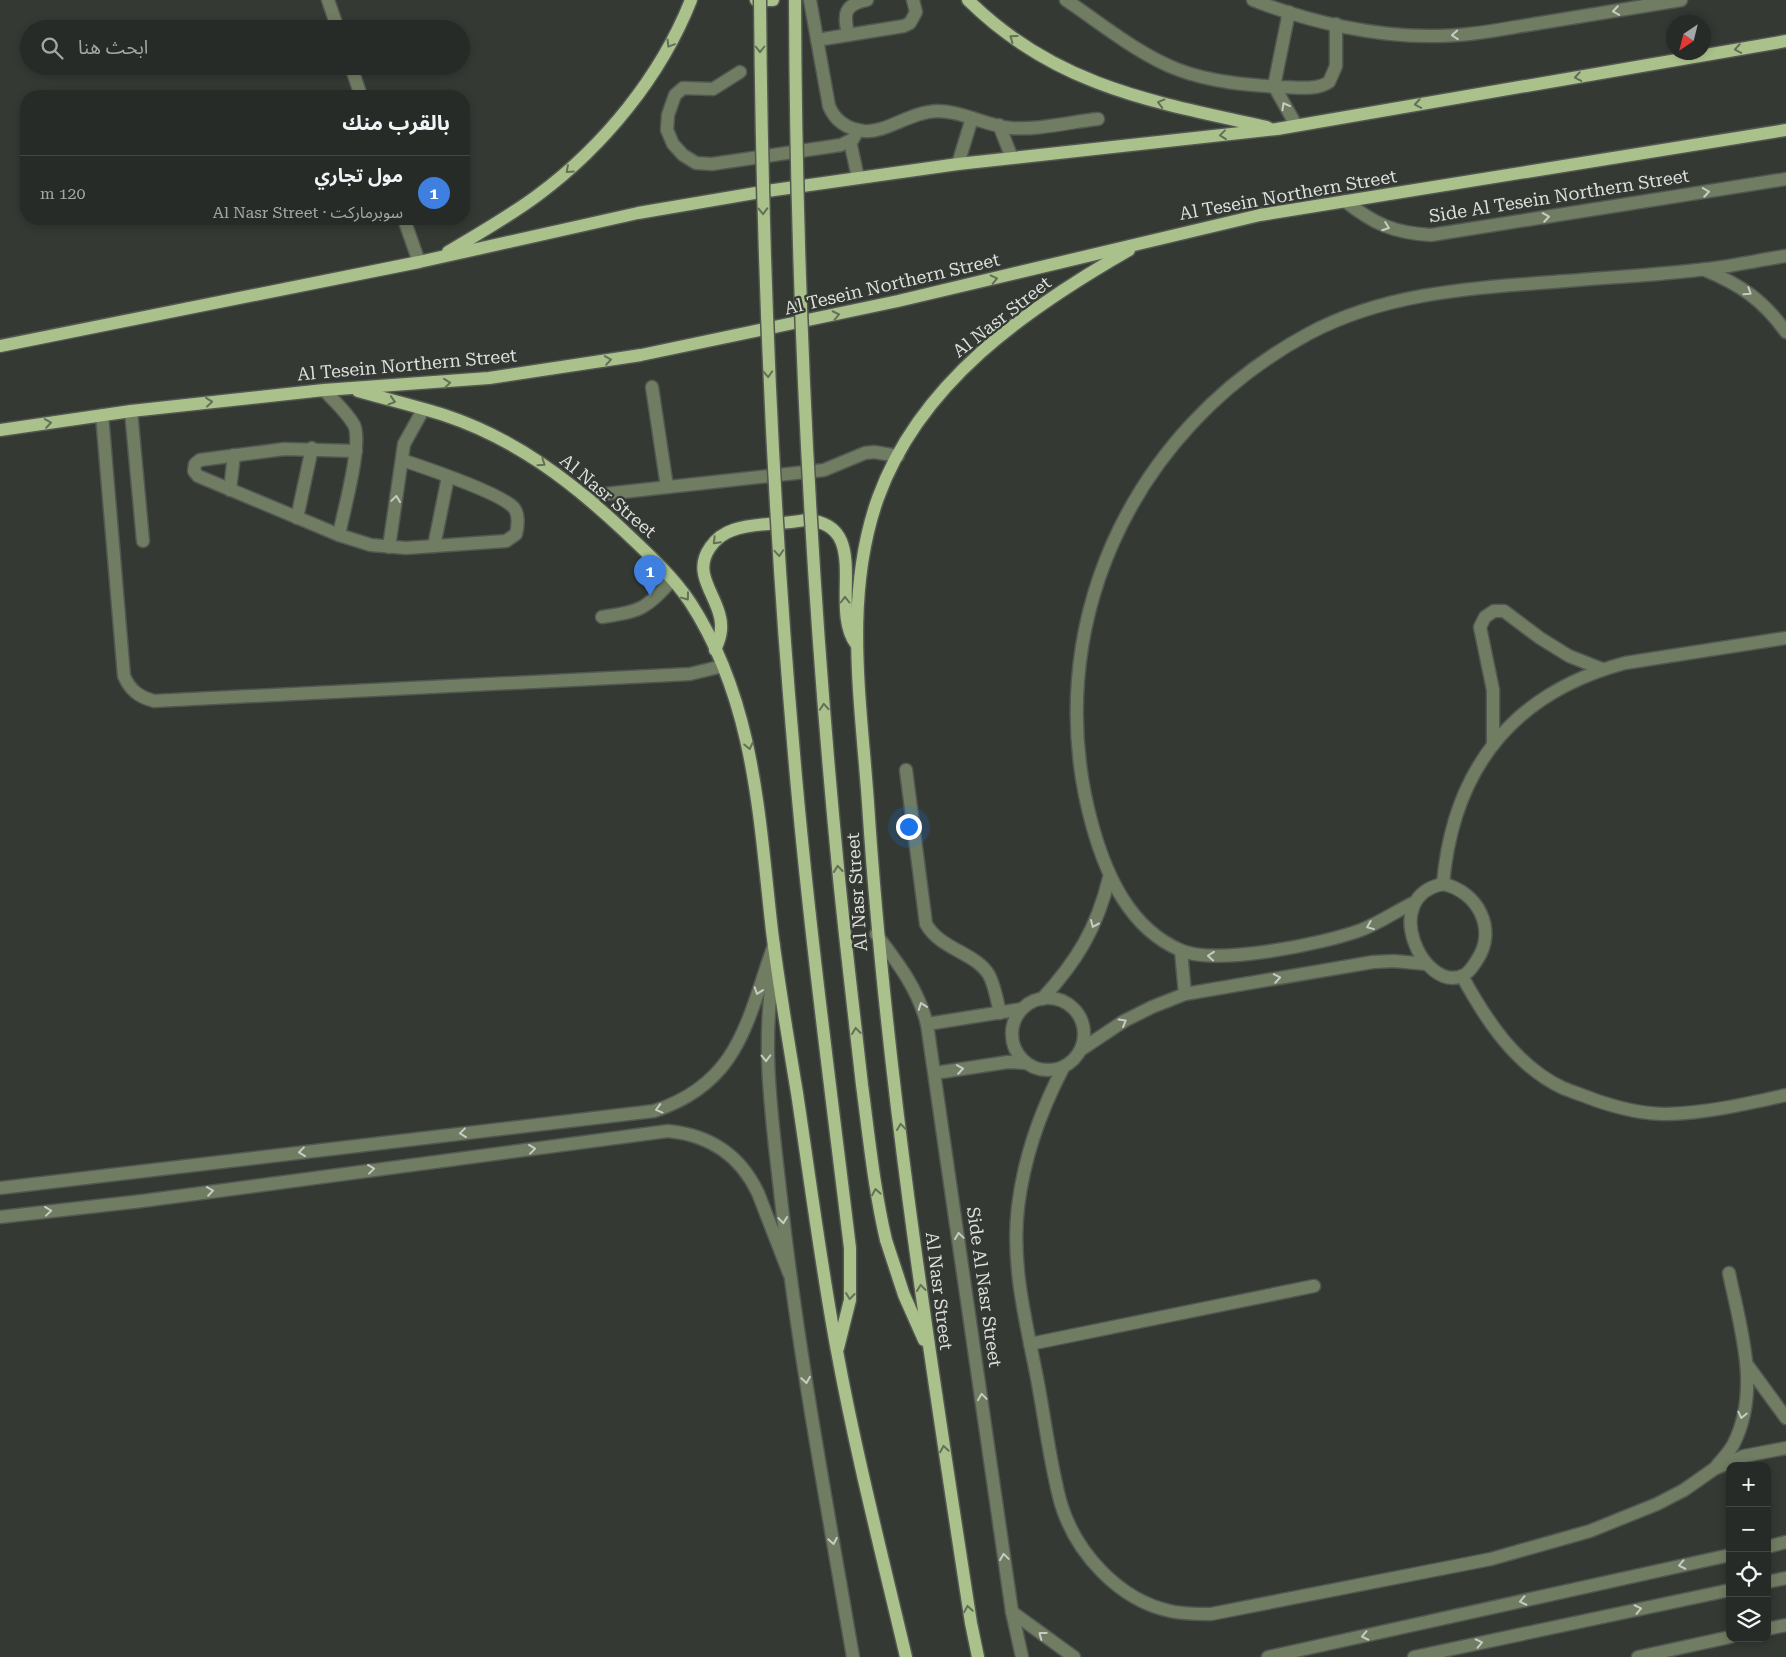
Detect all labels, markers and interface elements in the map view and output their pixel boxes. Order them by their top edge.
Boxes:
one-way arrow [1611,5,1620,15]
north arrow [1666,15,1711,60]
search box [20,20,470,75]
one-way arrow [1451,29,1459,40]
icon: search [38,34,66,62]
one-way arrow [1009,35,1019,44]
text: ابحث هنا [78,36,148,59]
one-way arrow [667,38,677,47]
one-way arrow [1734,44,1742,54]
one-way arrow [755,45,765,53]
one-way arrow [1573,71,1582,81]
one-way arrow [1157,99,1165,109]
one-way arrow [1413,99,1422,109]
one-way arrow [1282,102,1292,111]
text: بالقرب منك [342,111,450,135]
one-way arrow [1218,129,1226,140]
text: مول تجاري [314,164,403,187]
one-way arrow [565,164,574,173]
street label: Al Tesein Northern Street [1178,165,1398,224]
street label: Side Al Tesein Northern Street [1427,165,1691,226]
text: 120 m [40,184,86,203]
text: 1 [430,184,438,203]
one-way arrow [1702,187,1711,197]
text: سوبرماركت · Al Nasr Street [213,203,403,222]
one-way arrow [758,208,768,215]
one-way arrow [1542,212,1550,222]
one-way arrow [1381,221,1390,231]
street label: Al Tesein Northern Street [782,248,1002,319]
street label: Al Nasr Street [948,272,1055,362]
one-way arrow [990,274,998,285]
one-way arrow [1742,285,1751,295]
one-way arrow [831,310,840,321]
street label: Al Tesein Northern Street [296,344,518,385]
one-way arrow [603,356,612,366]
one-way arrow [763,370,774,378]
one-way arrow [443,377,451,388]
one-way arrow [388,395,397,406]
one-way arrow [206,397,214,408]
one-way arrow [45,418,53,429]
street label: Al Nasr Street [556,449,661,542]
one-way arrow [536,457,545,466]
one-way arrow [390,495,401,503]
one-way arrow [713,535,722,544]
one-way arrow [773,550,784,558]
pin: 1 [634,555,666,596]
one-way arrow [680,591,688,600]
one-way arrow [840,596,851,604]
one-way arrow [818,703,829,711]
one-way arrow [743,741,754,750]
your location [896,814,922,840]
street label: Al Nasr Street [842,832,871,952]
one-way arrow [833,865,844,873]
one-way arrow [1090,919,1101,928]
one-way arrow [1366,920,1375,931]
one-way arrow [1207,951,1215,962]
one-way arrow [1273,973,1282,983]
one-way arrow [754,986,764,995]
one-way arrow [918,1003,928,1011]
one-way arrow [1117,1019,1126,1029]
one-way arrow [851,1026,862,1034]
one-way arrow [761,1054,772,1062]
one-way arrow [956,1065,965,1075]
one-way arrow [655,1103,663,1114]
one-way arrow [896,1122,907,1130]
one-way arrow [459,1127,467,1138]
one-way arrow [528,1144,536,1155]
one-way arrow [297,1146,305,1157]
one-way arrow [366,1165,375,1175]
one-way arrow [205,1186,214,1196]
one-way arrow [871,1188,881,1196]
street label: Side Al Nasr Street [963,1205,1006,1369]
one-way arrow [45,1206,53,1217]
one-way arrow [777,1216,788,1224]
street label: Al Nasr Street [922,1231,957,1352]
one-way arrow [954,1231,965,1239]
one-way arrow [916,1283,927,1291]
one-way arrow [845,1292,856,1300]
one-way arrow [800,1377,811,1385]
one-way arrow [977,1392,987,1401]
one-way arrow [1737,1410,1748,1419]
one-way arrow [939,1444,949,1453]
map controls [1726,1462,1771,1642]
button: + [1726,1462,1771,1507]
button: − [1726,1507,1771,1552]
one-way arrow [828,1536,838,1545]
button: locate [1726,1552,1771,1597]
one-way arrow [1000,1553,1010,1562]
one-way arrow [1678,1560,1687,1570]
one-way arrow [1519,1595,1528,1605]
button: layers [1726,1597,1771,1642]
one-way arrow [964,1605,974,1614]
one-way arrow [1633,1605,1642,1615]
one-way arrow [1360,1630,1369,1641]
one-way arrow [1039,1633,1048,1641]
one-way arrow [1475,1638,1483,1649]

